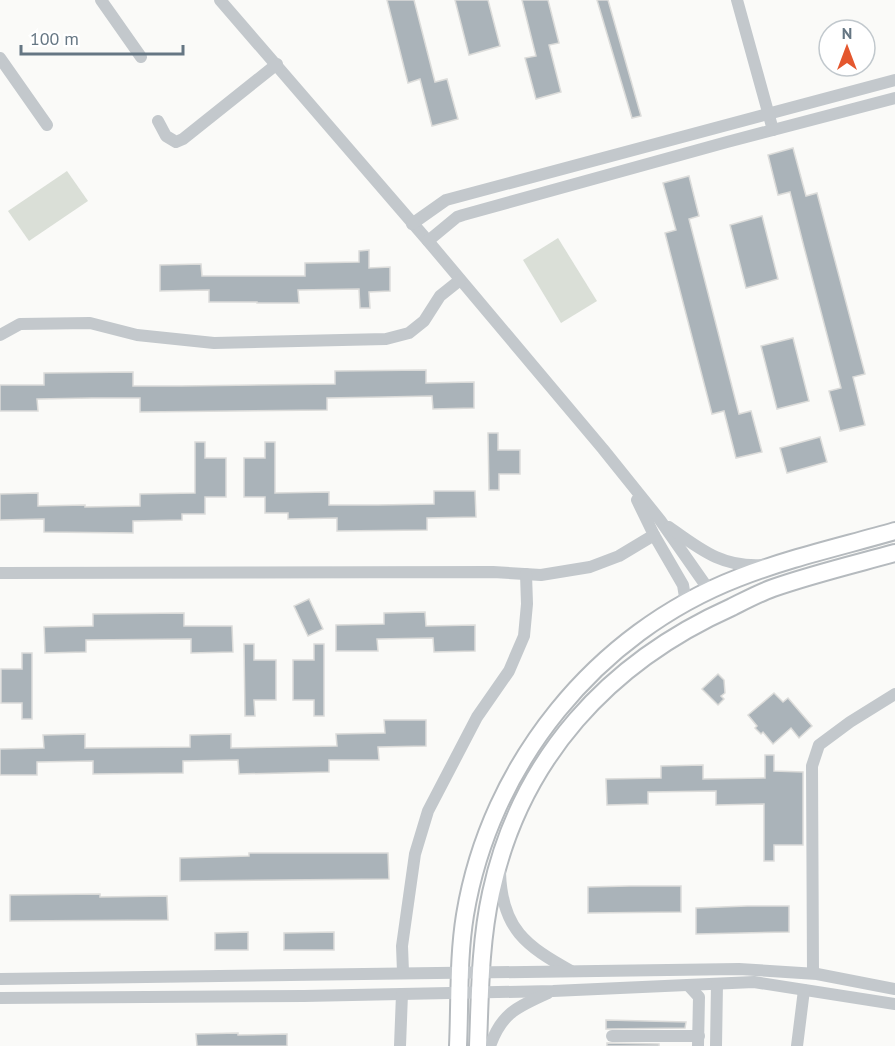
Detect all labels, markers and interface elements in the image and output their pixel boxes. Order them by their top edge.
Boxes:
scale bar [21,18,183,56]
north arrow [817,18,877,78]
text: N [842,23,852,43]
text: 100 m [30,27,79,50]

